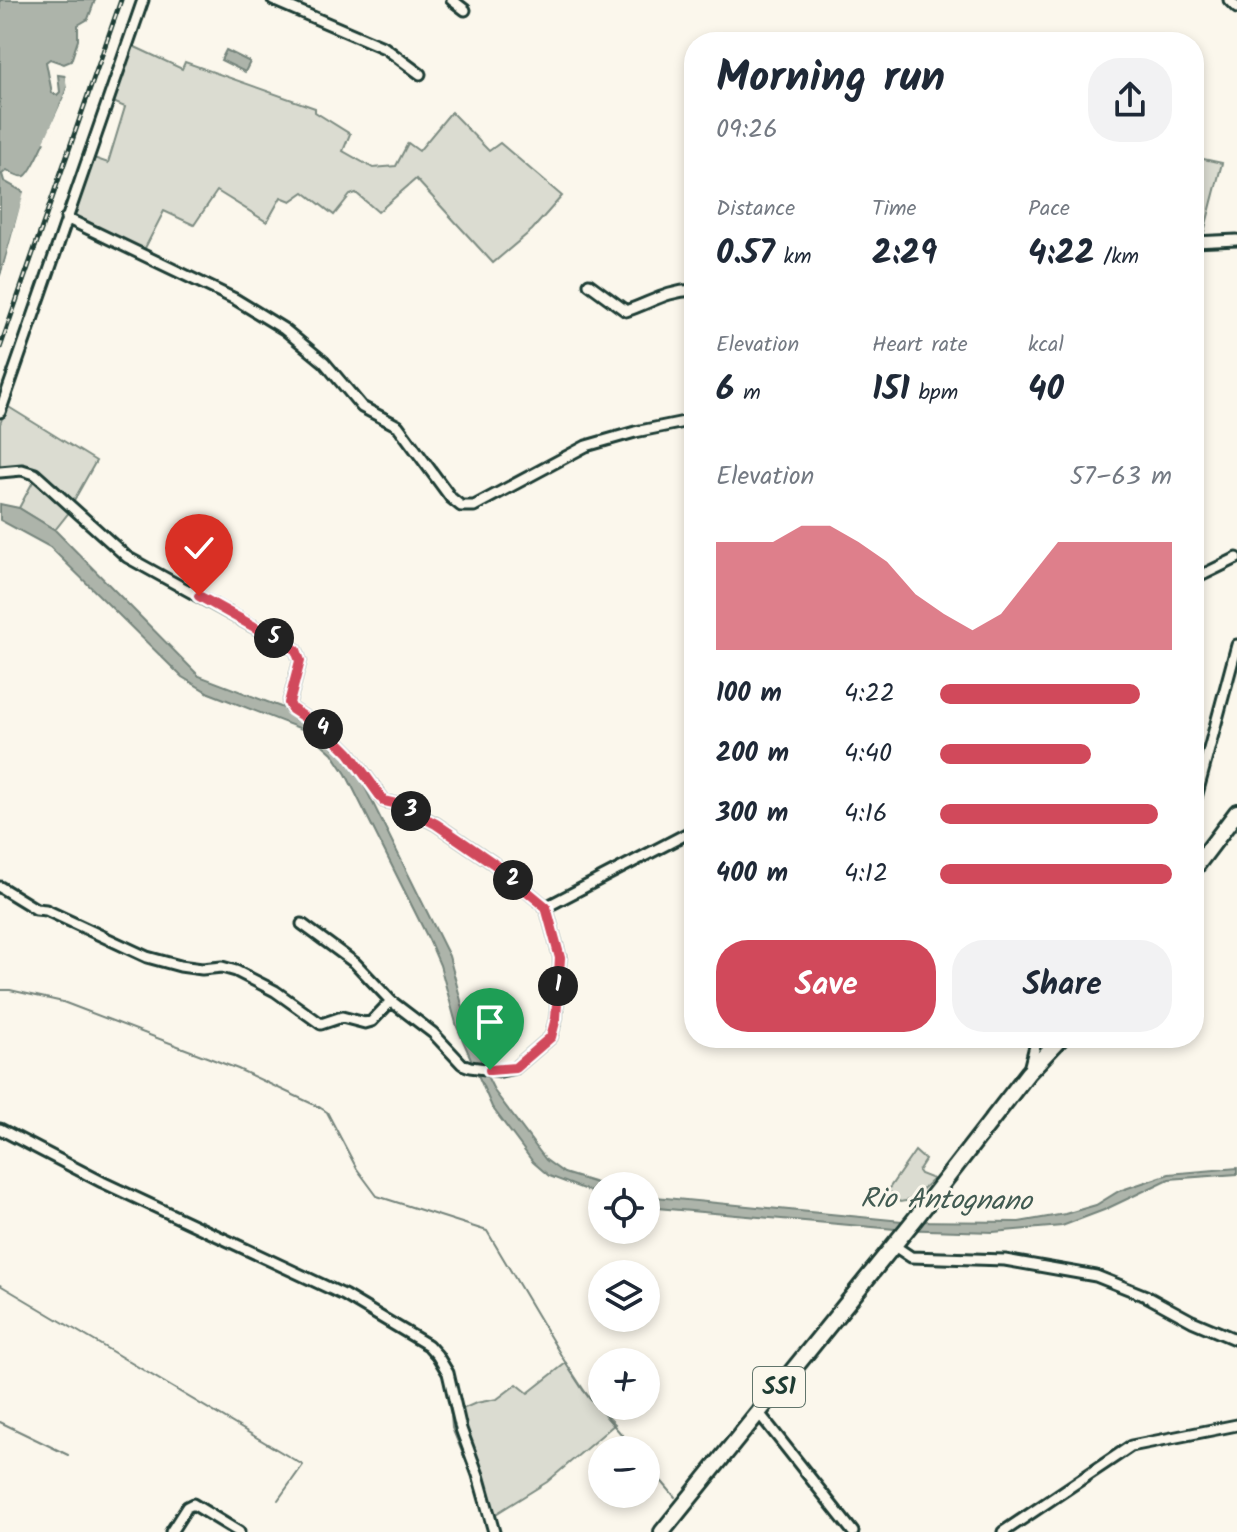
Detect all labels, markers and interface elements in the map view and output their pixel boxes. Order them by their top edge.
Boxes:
text: Morning run [716,44,945,114]
button: share [1088,58,1172,142]
text: 09:26 [716,109,778,151]
text: Distance [716,192,795,227]
text: Time [872,192,916,227]
text: Pace [1028,192,1070,227]
text: 0.57 [716,227,775,281]
text: 2:29 [872,227,937,281]
text: 4:22 [1028,227,1095,281]
text: km [775,240,811,275]
text: /km [1095,240,1139,275]
text: Elevation [716,328,799,363]
text: Heart rate [872,328,968,363]
text: kcal [1028,328,1064,363]
text: 6 [716,363,734,417]
text: 151 [872,363,910,417]
text: 40 [1028,363,1064,417]
text: m [734,376,761,411]
text: bpm [910,376,958,411]
text: Elevation [716,456,814,498]
text: 57–63 m [1070,456,1172,498]
pin [165,514,233,596]
icon: check [177,526,221,570]
pin: 5 [254,618,294,658]
text: 5 [268,620,280,655]
text: 100 m [716,673,782,715]
text: 4:22 [844,673,895,715]
pin: 4 [303,709,343,749]
text: 4 [317,711,329,746]
text: 200 m [716,733,789,775]
text: 4:40 [844,733,892,775]
pin: 3 [391,791,431,831]
text: 3 [405,793,417,828]
text: 300 m [716,793,788,835]
text: 4:16 [844,793,887,835]
text: 400 m [716,853,788,895]
text: 4:12 [844,853,888,895]
pin: 2 [493,860,533,900]
text: 2 [507,862,519,897]
button: Save [716,940,936,1032]
button: Share [952,940,1172,1032]
pin: 1 [538,966,578,1006]
text: 1 [555,968,561,1003]
pin [456,988,524,1070]
icon: arrive [468,1000,512,1044]
map controls [588,1172,660,1508]
button: locate [588,1172,660,1244]
water label: Rio Antognano [860,1177,1034,1225]
button: layers [588,1260,660,1332]
button: + [588,1348,660,1420]
road number: SS1 [753,1367,805,1407]
button: − [588,1436,660,1508]

